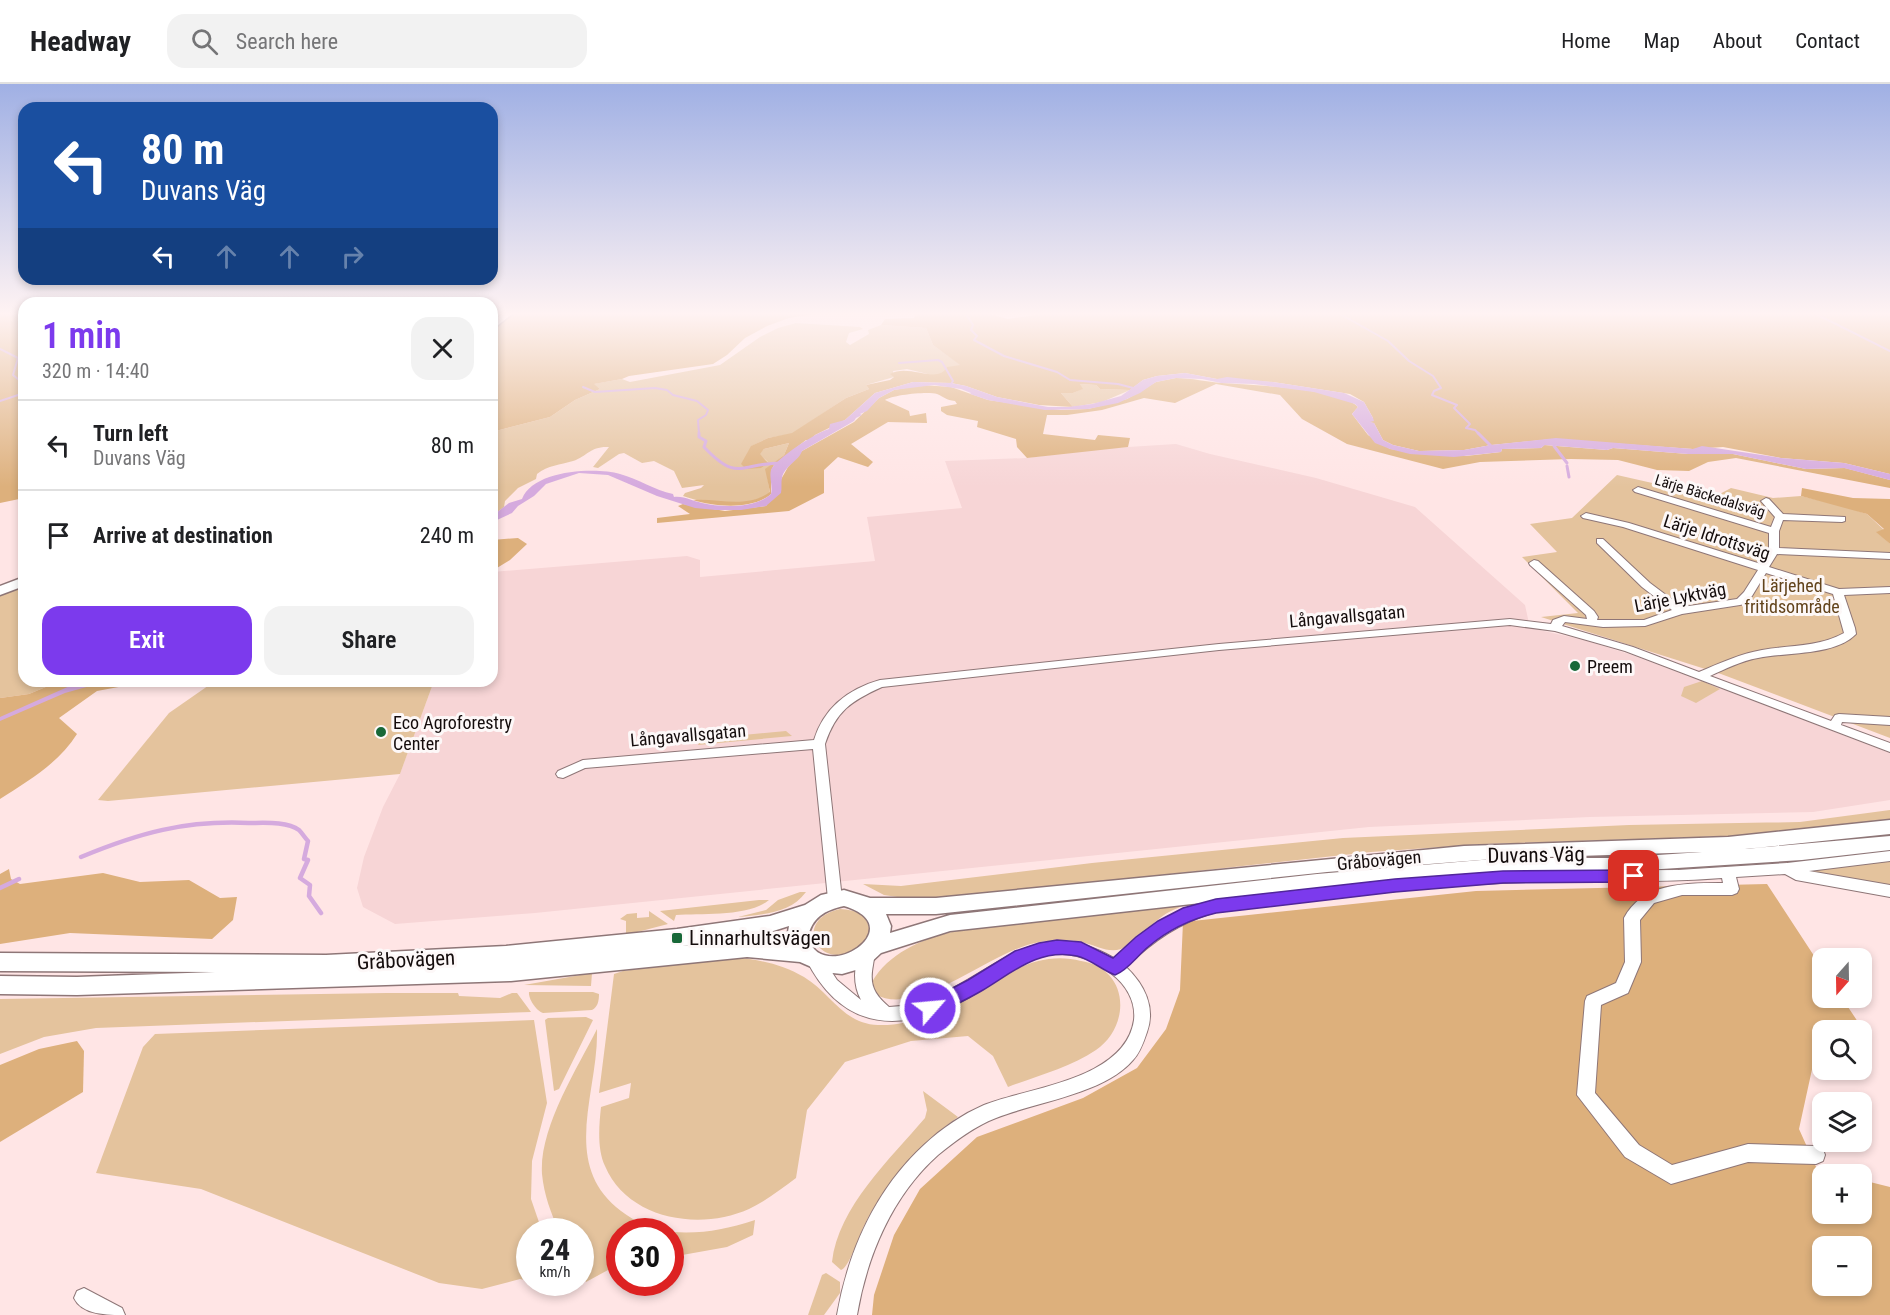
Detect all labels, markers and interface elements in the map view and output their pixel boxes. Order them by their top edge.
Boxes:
search box [167,14,587,68]
text: Headway [30,25,131,58]
icon: search [188,25,221,58]
text: Search here [236,29,338,54]
text: Home [1561,29,1611,53]
text: Map [1644,29,1680,53]
text: About [1713,29,1762,53]
text: Contact [1795,29,1860,53]
text: 80 m [141,125,224,174]
icon: left [42,126,120,204]
text: Duvans Väg [141,175,266,207]
icon: left [147,240,180,273]
icon: ahead [210,240,243,273]
icon: ahead [273,240,306,273]
icon: right [336,240,369,273]
text: 1 min [42,315,122,357]
button: close [411,317,474,380]
text: 320 m · 14:40 [42,359,149,383]
text: Turn left [93,421,168,446]
icon: left [42,429,75,462]
text: 80 m [431,433,474,458]
text: Duvans Väg [93,446,186,470]
street label: Lärje Bäckedalsväg [1653,471,1767,521]
street label: Lärje Idrottsväg [1661,510,1773,564]
icon: arrive [42,519,75,552]
text: Arrive at destination [93,523,273,548]
text: 240 m [420,523,474,548]
park label: Lärjehed fritidsområde [1744,575,1840,617]
street label: Lärje Lyktväg [1633,578,1727,616]
street label: Långavallsgatan [1288,600,1406,632]
button: Exit [42,606,252,675]
button: Share [264,606,474,675]
place label: Preem [1587,656,1633,677]
marker: Preem [1568,659,1582,673]
place label: Eco Agroforestry Center [393,712,513,754]
street label: Långavallsgatan [629,719,747,751]
marker: Eco Agroforestry Center [374,725,388,739]
street label: Duvans Väg [1487,842,1585,868]
street label: Gråbovägen [1336,846,1422,874]
pin [1608,850,1659,901]
icon: arrive [1617,859,1650,892]
place label: Linnarhultsvägen [689,926,831,950]
marker: Linnarhultsvägen [670,931,684,945]
street label: Gråbovägen [356,945,456,975]
north arrow [1812,948,1872,1008]
map controls [1812,948,1872,1296]
position arrow [898,976,962,1040]
button: search [1812,1020,1872,1080]
button: layers [1812,1092,1872,1152]
button: + [1812,1164,1872,1224]
speed limit sign: 30 [606,1218,684,1296]
text: 24 [540,1232,570,1267]
button: − [1812,1236,1872,1296]
text: km/h [540,1263,570,1281]

